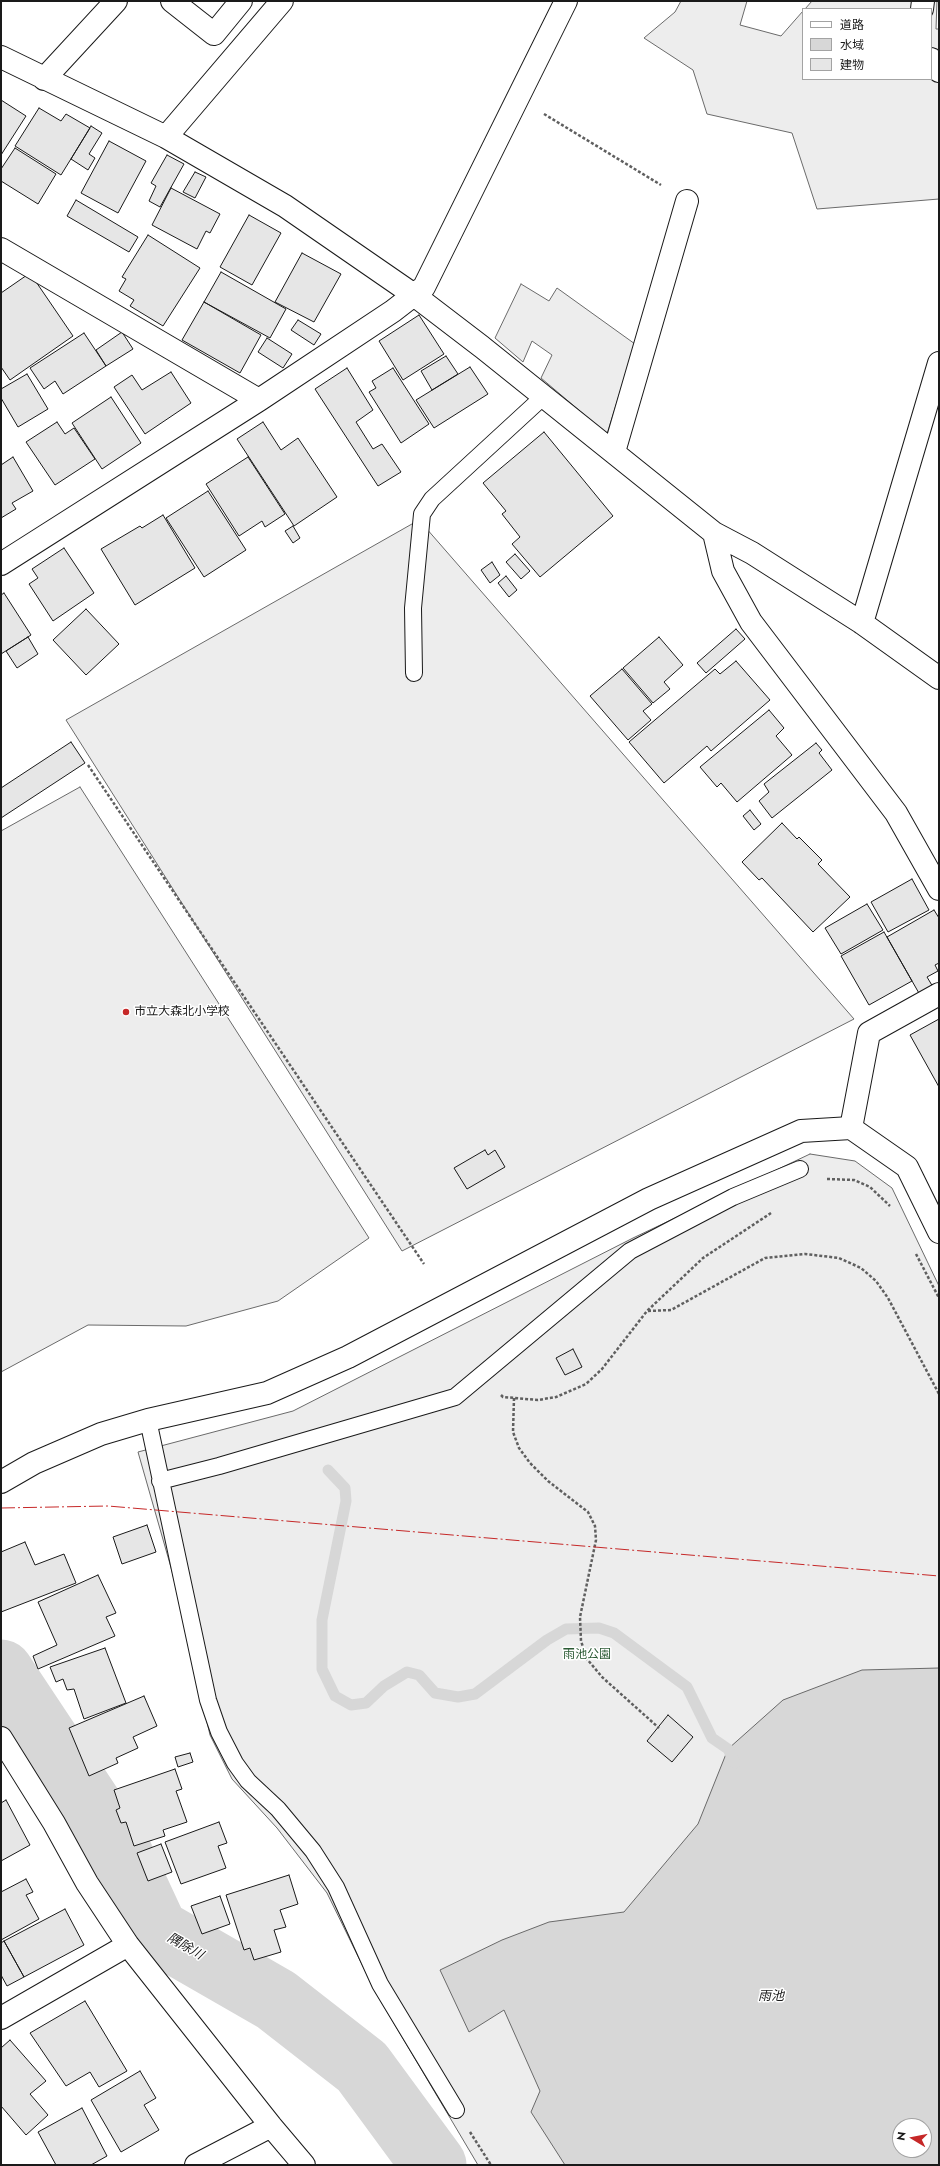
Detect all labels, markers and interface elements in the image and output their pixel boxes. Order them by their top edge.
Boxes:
legend [802,8,932,80]
text: 道路 [840,16,864,34]
text: 水域 [840,36,864,54]
text: 建物 [840,56,864,74]
place label: 市立大森北小学校 [134,1005,230,1019]
marker: 市立大森北小学校 [121,1007,131,1017]
park label: 雨池公園 [563,1648,611,1662]
water label: 隅除川 [164,1930,206,1964]
water label: 雨池 [758,1989,784,2005]
north arrow [892,2118,932,2158]
text: N [893,2130,910,2142]

